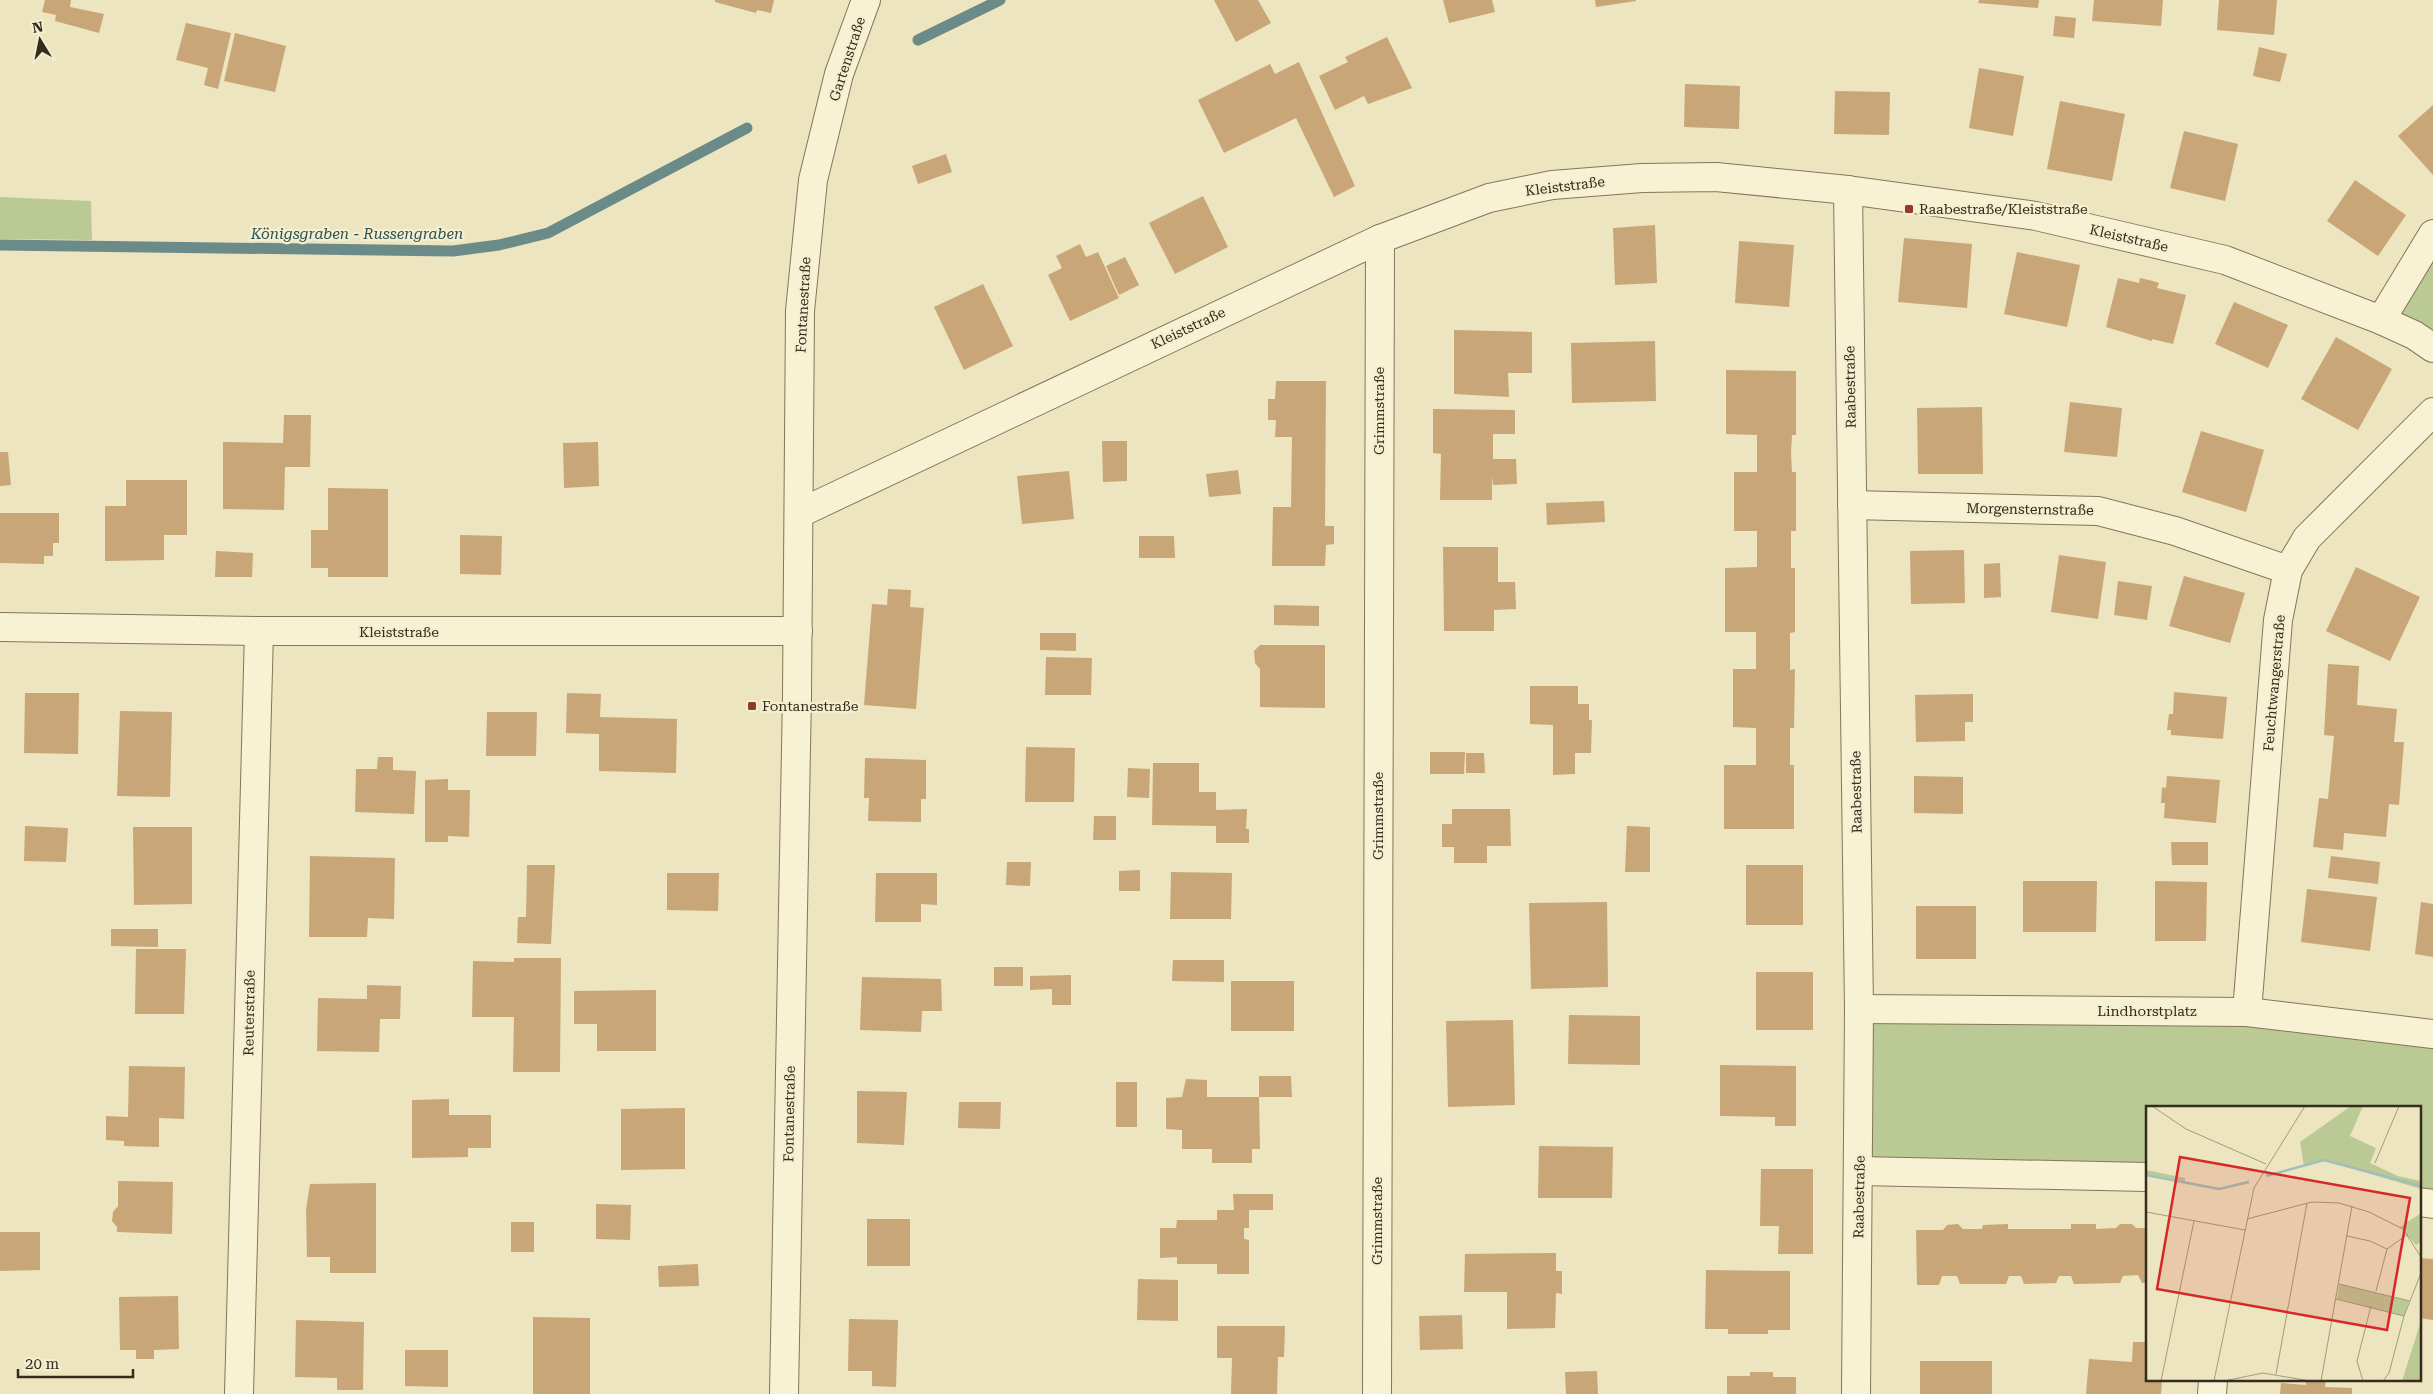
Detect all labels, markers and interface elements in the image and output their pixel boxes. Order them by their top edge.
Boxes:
street label: Gartenstraße [826,14,868,103]
north arrow [15,15,65,65]
text: N [31,18,45,36]
street label: Kleiststraße [1524,173,1606,199]
place label: Raabestraße/Kleiststraße [1919,201,2088,217]
marker: Raabestraße/Kleiststraße [1903,203,1915,215]
street label: Kleiststraße [2088,221,2170,255]
water label: Königsgraben - Russengraben [250,225,463,243]
street label: Fontanestraße [792,256,814,354]
street label: Kleiststraße [1148,304,1228,352]
street label: Raabestraße [1841,345,1859,429]
street label: Grimmstraße [1371,367,1387,455]
street label: Morgensternstraße [1966,500,2094,518]
street label: Feuchtwangerstraße [2260,614,2288,752]
street label: Kleiststraße [359,624,439,640]
place label: Fontanestraße [762,698,859,714]
marker: Fontanestraße [746,700,758,712]
street label: Raabestraße [1847,750,1865,834]
street label: Grimmstraße [1370,772,1386,860]
street label: Reuterstraße [240,970,258,1056]
street label: Lindhorstplatz [2097,1003,2197,1019]
street label: Fontanestraße [780,1065,798,1162]
inset map [2146,1106,2420,1382]
street label: Raabestraße [1850,1155,1868,1239]
street label: Grimmstraße [1369,1177,1385,1265]
scale bar [18,1346,132,1378]
text: 20 m [25,1355,60,1373]

